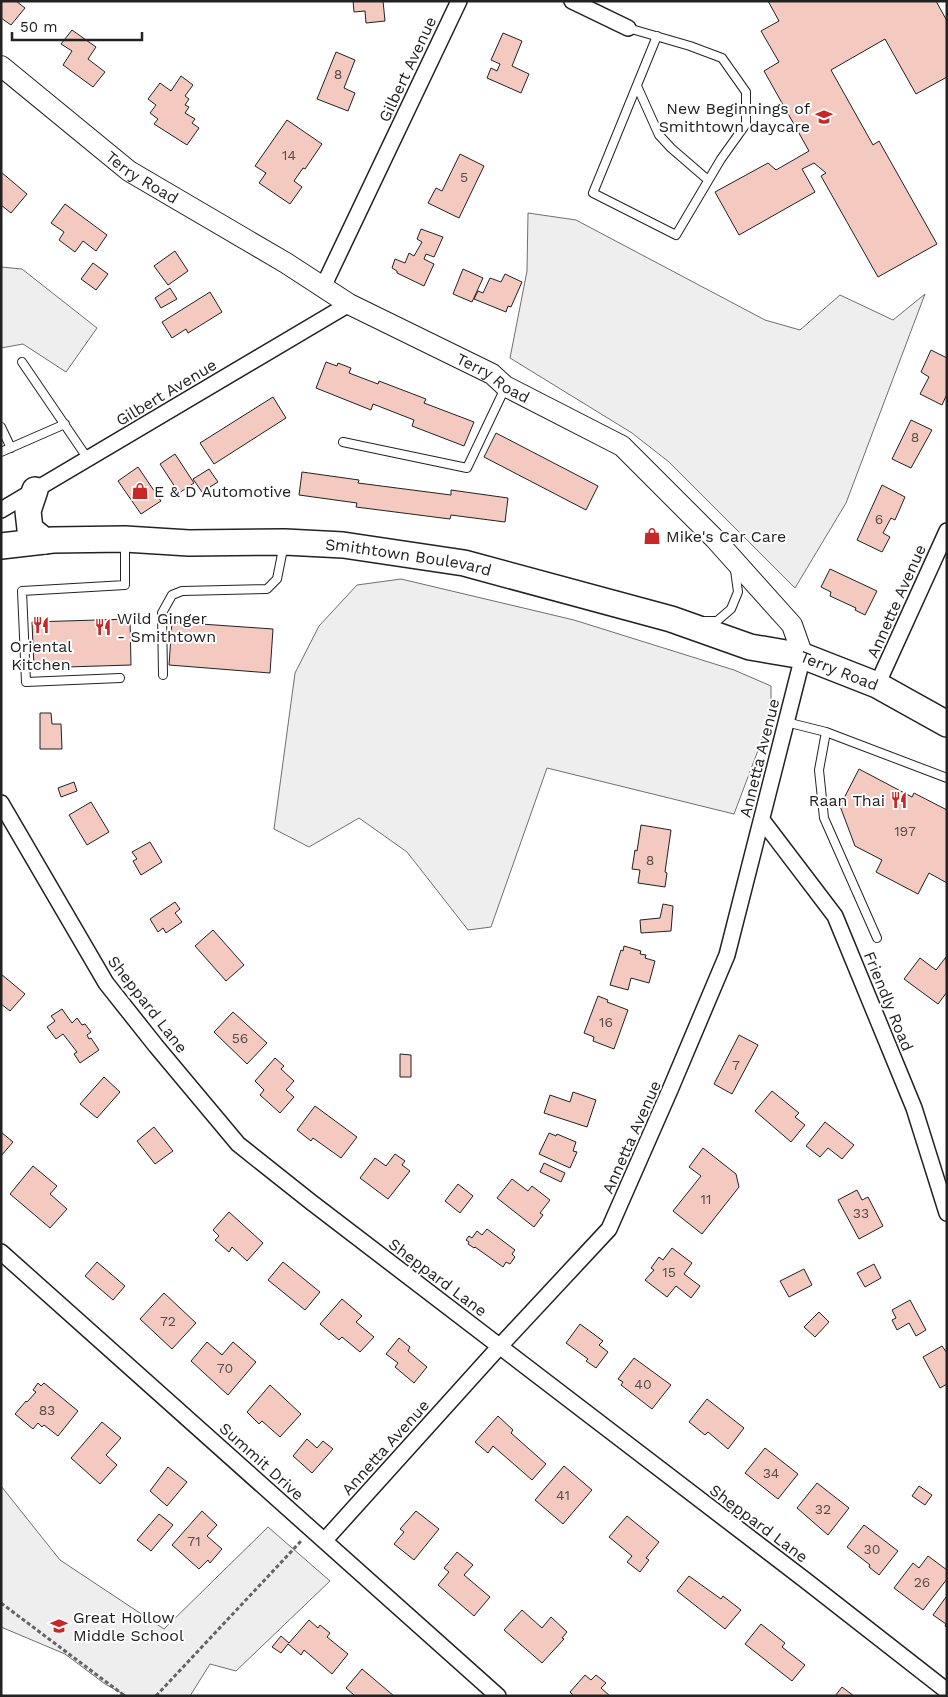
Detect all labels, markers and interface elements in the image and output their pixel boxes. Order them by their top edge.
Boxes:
scale bar [12,10,142,42]
street label: Gilbert Avenue [375,13,440,125]
text: 50 m [20,18,57,36]
house number: 8 [334,66,342,82]
place label: New Beginnings of Smithtown daycare [659,99,811,136]
school or university icon: New Beginnings of Smithtown daycare [814,107,834,127]
street label: Terry Road [102,147,182,208]
house number: 14 [282,147,296,163]
house number: 5 [460,169,468,185]
street label: Terry Road [453,349,533,407]
street label: Gilbert Avenue [112,355,220,430]
house number: 8 [911,429,919,445]
shop icon: E & D Automotive [130,481,150,501]
place label: E & D Automotive [154,482,291,501]
house number: 6 [875,511,883,527]
shop icon: Mike's Car Care [642,526,662,546]
place label: Mike's Car Care [666,527,786,546]
street label: Smithtown Boulevard [325,535,494,580]
street label: Annette Avenue [863,541,930,661]
place label: Wild Ginger - Smithtown [117,609,216,646]
restaurant icon: Oriental Kitchen [31,615,51,635]
restaurant icon: Wild Ginger - Smithtown [93,617,113,637]
place label: Oriental Kitchen [10,637,72,674]
street label: Terry Road [797,647,881,695]
street label: Annetta Avenue [736,697,783,820]
restaurant icon: Raan Thai [889,790,909,810]
place label: Raan Thai [809,791,885,810]
house number: 197 [894,823,916,839]
house number: 8 [646,852,654,868]
street label: Friendly Road [860,949,917,1054]
street label: Sheppard Lane [104,952,191,1057]
house number: 16 [599,1014,613,1030]
house number: 56 [232,1030,248,1046]
house number: 7 [732,1057,740,1073]
street label: Annetta Avenue [598,1078,665,1197]
house number: 11 [701,1191,711,1207]
house number: 33 [853,1205,869,1221]
street label: Sheppard Lane [385,1234,491,1321]
house number: 15 [662,1264,676,1280]
house number: 72 [160,1313,176,1329]
house number: 70 [217,1360,233,1376]
house number: 40 [634,1376,652,1392]
street label: Annetta Avenue [338,1396,433,1499]
house number: 83 [39,1402,55,1418]
street label: Summit Drive [216,1419,308,1504]
house number: 34 [763,1465,779,1481]
street label: Sheppard Lane [706,1480,812,1567]
house number: 41 [556,1487,570,1503]
house number: 32 [815,1501,831,1517]
house number: 71 [187,1533,201,1549]
house number: 30 [864,1541,880,1557]
house number: 26 [914,1574,930,1590]
place label: Great Hollow Middle School [73,1608,184,1645]
school or university icon: Great Hollow Middle School [49,1616,69,1636]

